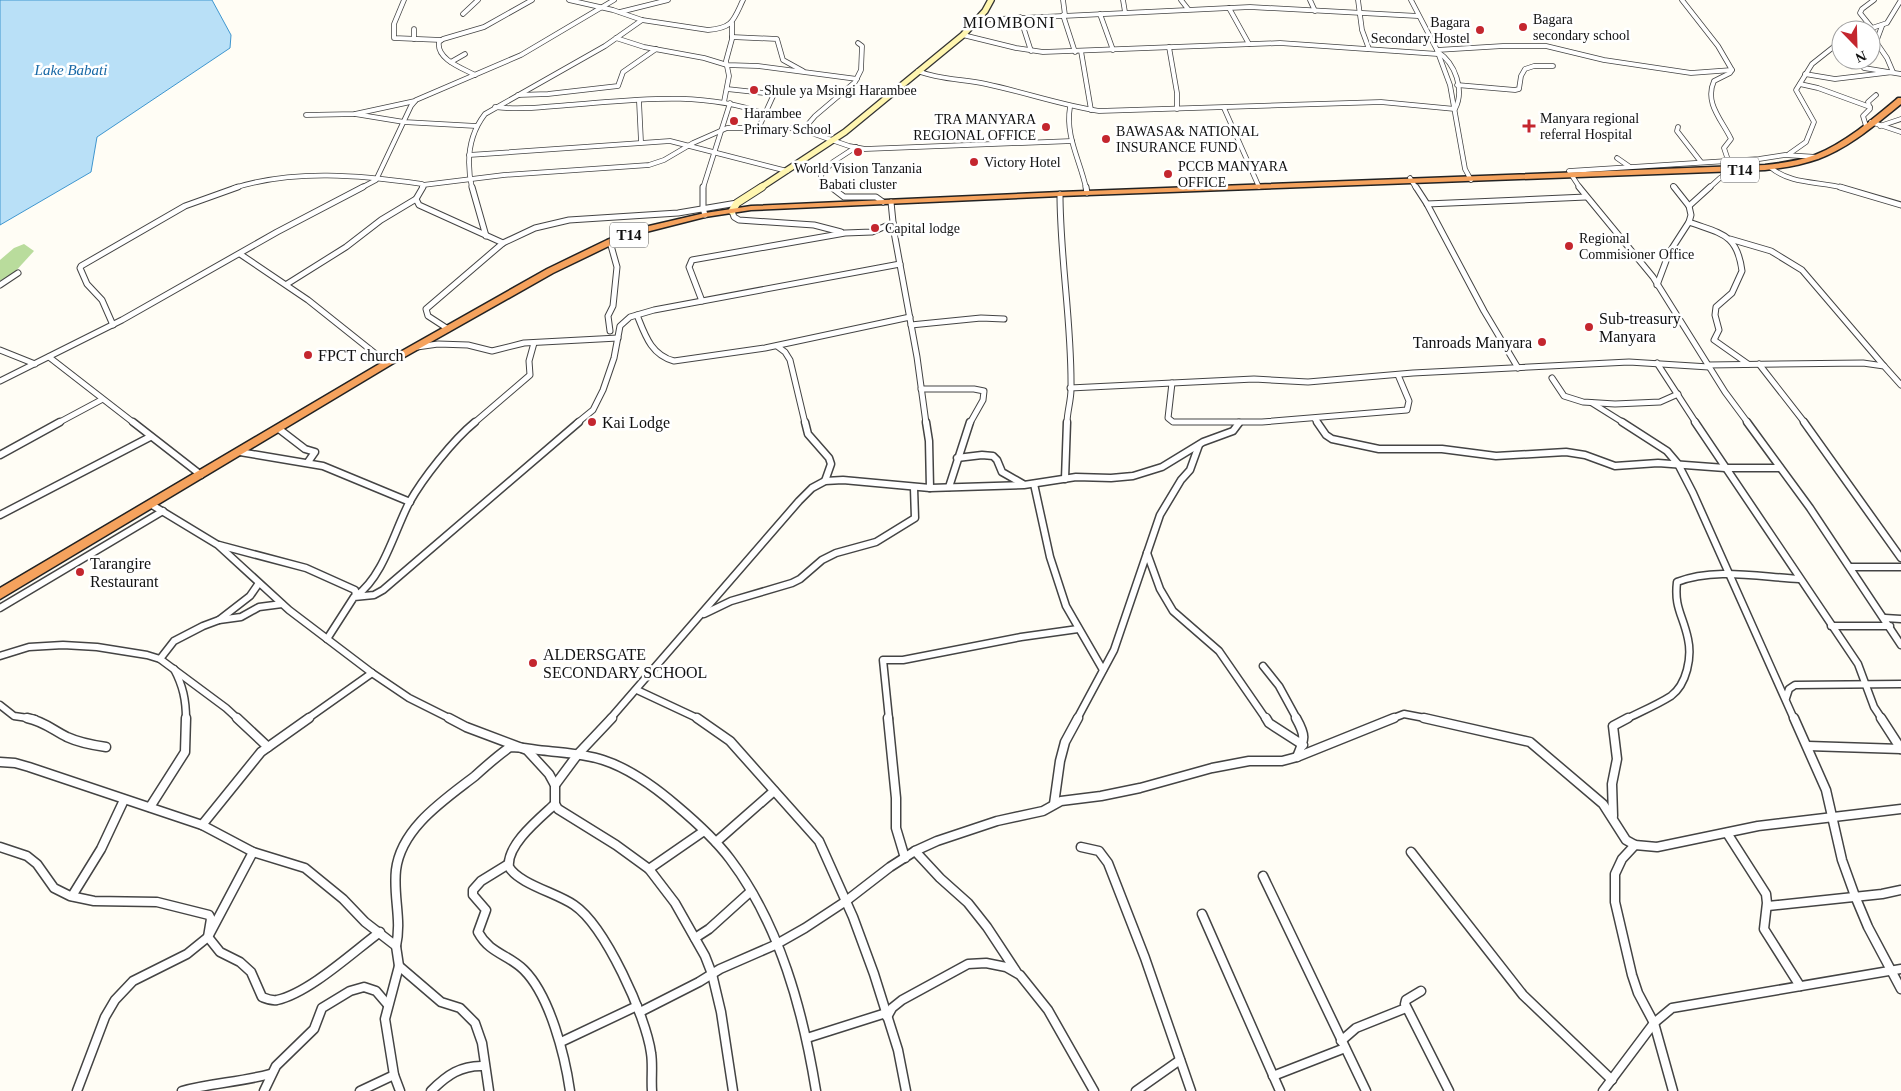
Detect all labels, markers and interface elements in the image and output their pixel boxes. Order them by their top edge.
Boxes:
place label: Bagara secondary school [1533,12,1630,43]
district label: MIOMBONI [963,14,1055,31]
place label: Bagara Secondary Hostel [1371,15,1471,46]
north arrow [1831,20,1881,70]
marker: Bagara secondary school [1517,21,1529,33]
marker: Bagara Secondary Hostel [1474,24,1486,36]
text: N [1853,48,1868,65]
water label: Lake Babati [34,62,107,78]
place label: Shule ya Msingi Harambee [764,83,917,98]
marker: Shule ya Msingi Harambee [748,84,760,96]
place label: Harambee Primary School [744,106,832,137]
place label: Manyara regional referral Hospital [1540,111,1639,142]
place label: TRA MANYARA REGIONAL OFFICE [913,112,1037,143]
marker: Harambee Primary School [728,115,740,127]
marker: Manyara regional referral Hospital [1522,119,1536,133]
marker: TRA MANYARA REGIONAL OFFICE [1040,121,1052,133]
place label: BAWASA& NATIONAL INSURANCE FUND [1116,124,1259,155]
marker: BAWASA& NATIONAL INSURANCE FUND [1100,133,1112,145]
marker: World Vision Tanzania Babati cluster [852,146,864,158]
place label: Victory Hotel [984,155,1061,170]
marker: Victory Hotel [968,156,980,168]
road number: T14 [1721,158,1759,182]
place label: PCCB MANYARA OFFICE [1178,159,1289,190]
place label: World Vision Tanzania Babati cluster [794,161,923,192]
marker: PCCB MANYARA OFFICE [1162,168,1174,180]
place label: Capital lodge [885,221,960,236]
road number: T14 [610,222,648,248]
marker: Capital lodge [869,222,881,234]
place label: Regional Commisioner Office [1579,231,1694,262]
marker: Regional Commisioner Office [1563,240,1575,252]
place label: Sub-treasury Manyara [1599,310,1681,346]
marker: Sub-treasury Manyara [1583,321,1595,333]
place label: Tanroads Manyara [1413,334,1532,352]
marker: Tanroads Manyara [1536,336,1548,348]
place label: FPCT church [318,347,403,364]
marker: FPCT church [302,349,314,361]
place label: Kai Lodge [602,414,670,432]
marker: Kai Lodge [586,416,598,428]
place label: Tarangire Restaurant [90,555,159,590]
marker: Tarangire Restaurant [74,566,86,578]
place label: ALDERSGATE SECONDARY SCHOOL [543,646,707,681]
marker: ALDERSGATE SECONDARY SCHOOL [527,657,539,669]

